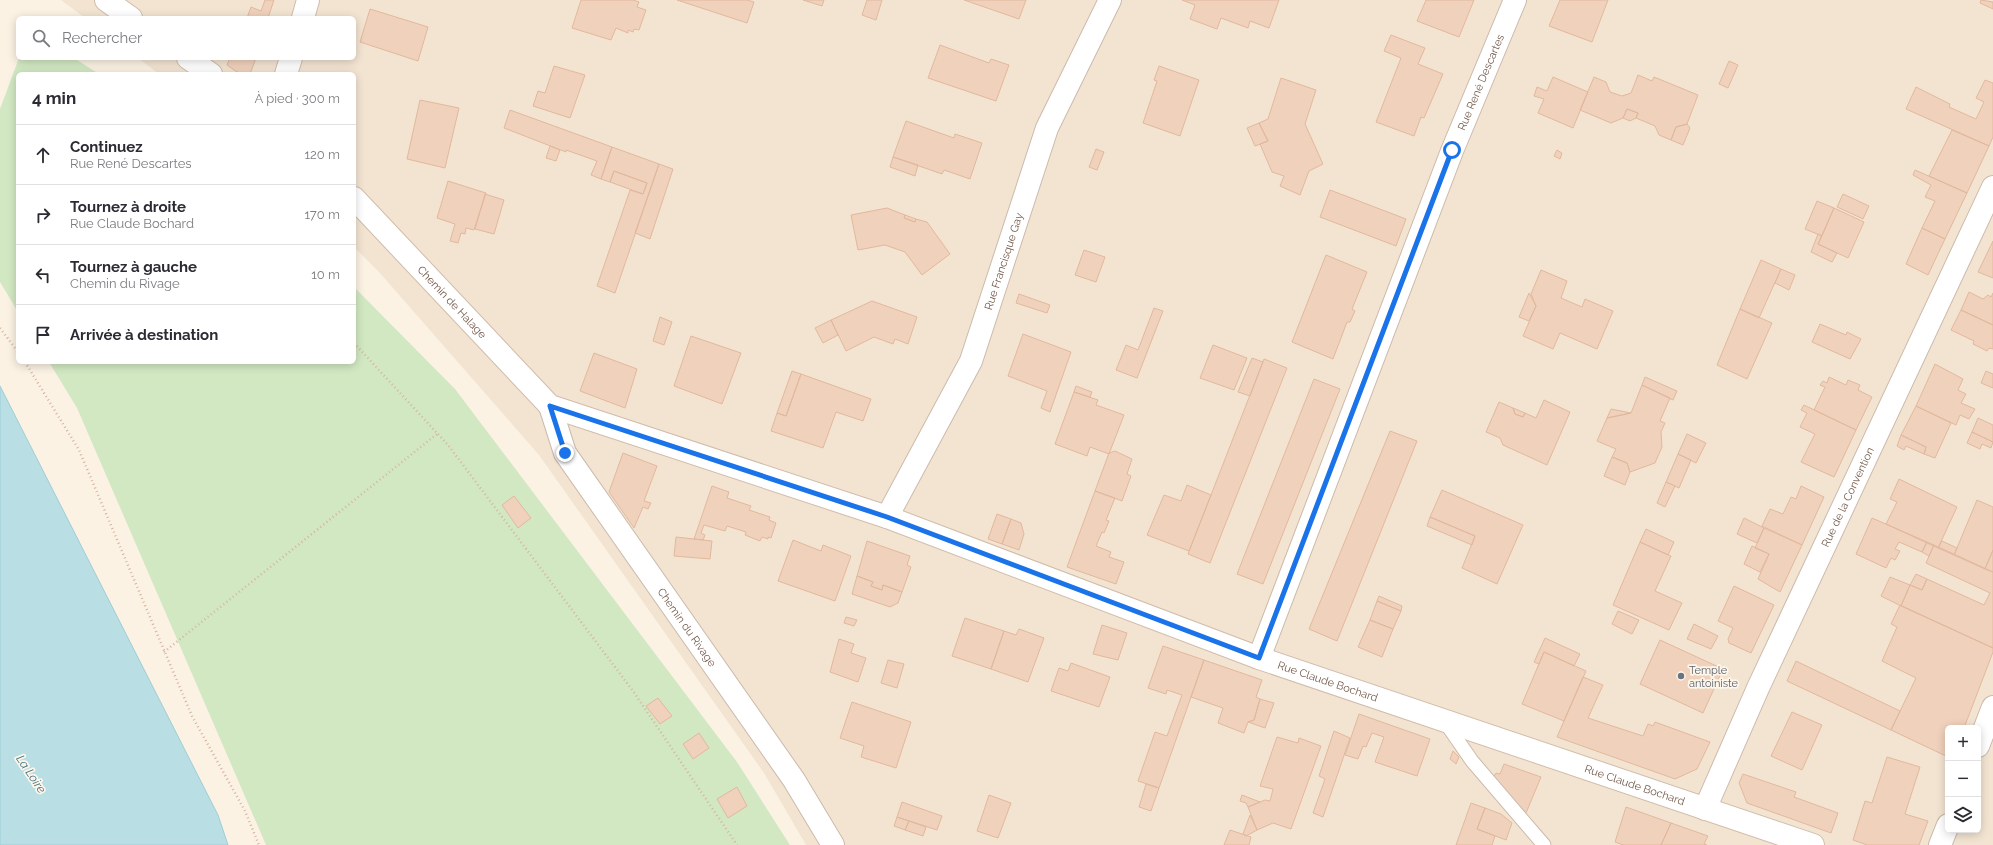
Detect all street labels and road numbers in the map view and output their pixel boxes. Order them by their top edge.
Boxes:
street label: Rue René Descartes [1455,32,1507,132]
street label: Rue Francisque Gay [982,211,1025,312]
street label: Chemin de Halage [415,263,490,341]
street label: Rue de la Convention [1819,445,1877,549]
street label: Chemin du Rivage [655,585,719,669]
street label: Rue Claude Bochard [1276,658,1380,704]
street label: Rue Claude Bochard [1583,762,1687,808]

